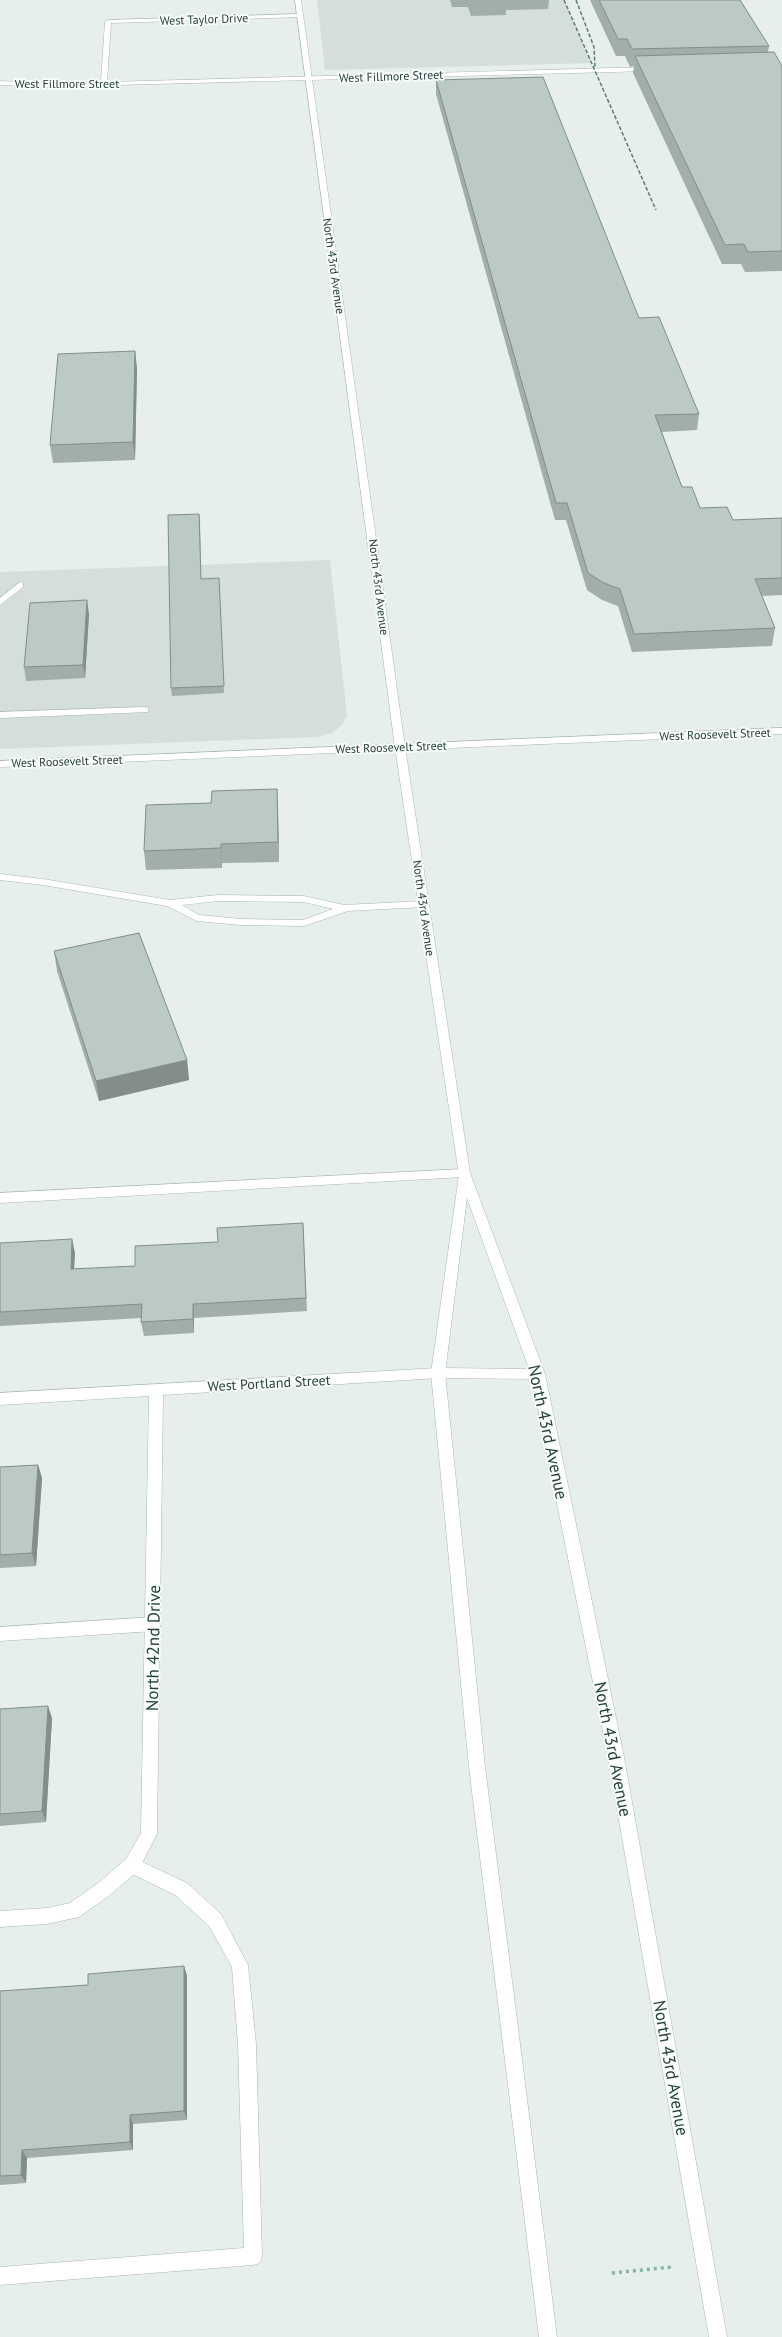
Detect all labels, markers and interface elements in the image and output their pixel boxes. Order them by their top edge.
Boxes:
street label: West Taylor Drive [159,10,249,28]
street label: West Fillmore Street [339,67,443,85]
street label: West Fillmore Street [15,76,119,91]
street label: North 43rd Avenue [320,217,348,315]
street label: North 43rd Avenue [366,538,392,636]
street label: West Roosevelt Street [659,725,771,743]
street label: West Roosevelt Street [335,738,447,756]
street label: West Roosevelt Street [11,752,123,770]
street label: North 43rd Avenue [410,859,438,957]
street label: North 43rd Avenue [523,1363,573,1501]
street label: West Portland Street [207,1371,331,1395]
street label: North 42nd Drive [141,1585,165,1711]
street label: North 43rd Avenue [589,1680,637,1818]
street label: North 43rd Avenue [648,1999,694,2137]

